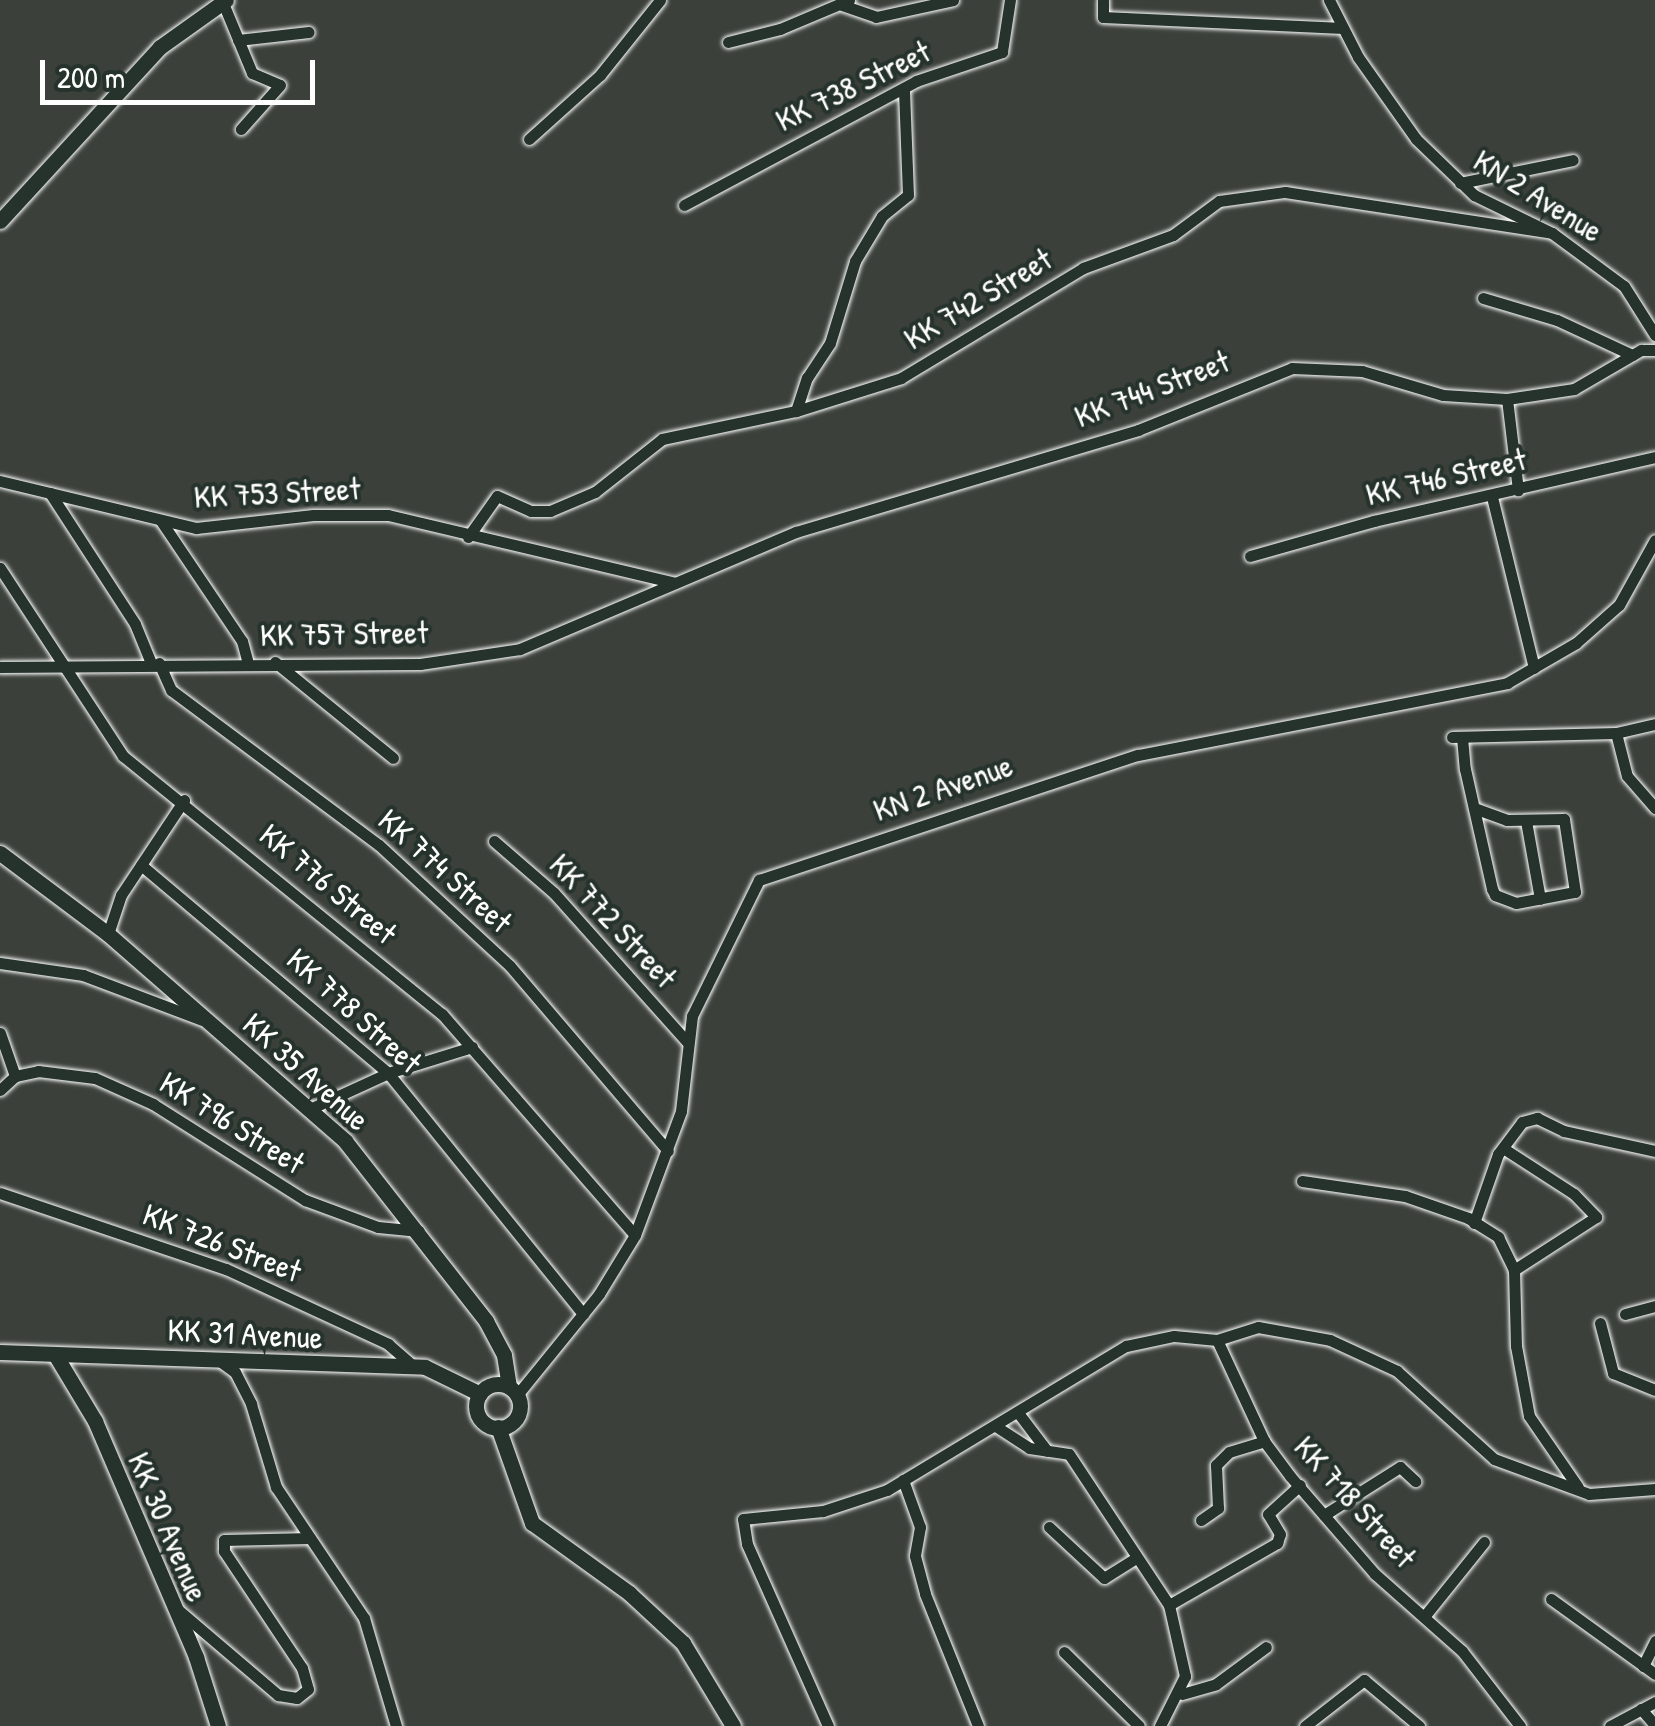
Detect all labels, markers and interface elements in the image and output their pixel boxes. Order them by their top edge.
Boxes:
street label: KK 738 Street [770,32,936,140]
scale bar [45,40,320,102]
text: 200 m [57,57,125,97]
street label: KN 2 Avenue [1467,141,1609,251]
street label: KK 742 Street [897,240,1059,358]
street label: KK 744 Street [1069,342,1235,436]
street label: KK 746 Street [1362,440,1530,514]
street label: KK 753 Street [193,469,361,517]
street label: KK 757 Street [260,613,428,655]
street label: KN 2 Avenue [868,746,1018,830]
street label: KK 774 Street [370,801,520,941]
street label: KK 776 Street [252,816,404,952]
street label: KK 772 Street [541,846,685,996]
street label: KK 778 Street [279,940,429,1082]
street label: KK 35 Avenue [235,1005,377,1139]
street label: KK 796 Street [153,1064,311,1182]
street label: KK 726 Street [138,1195,306,1291]
street label: KK 31 Avenue [166,1311,324,1357]
street label: KK 718 Street [1286,1428,1424,1576]
street label: KK 30 Avenue [119,1447,217,1607]

